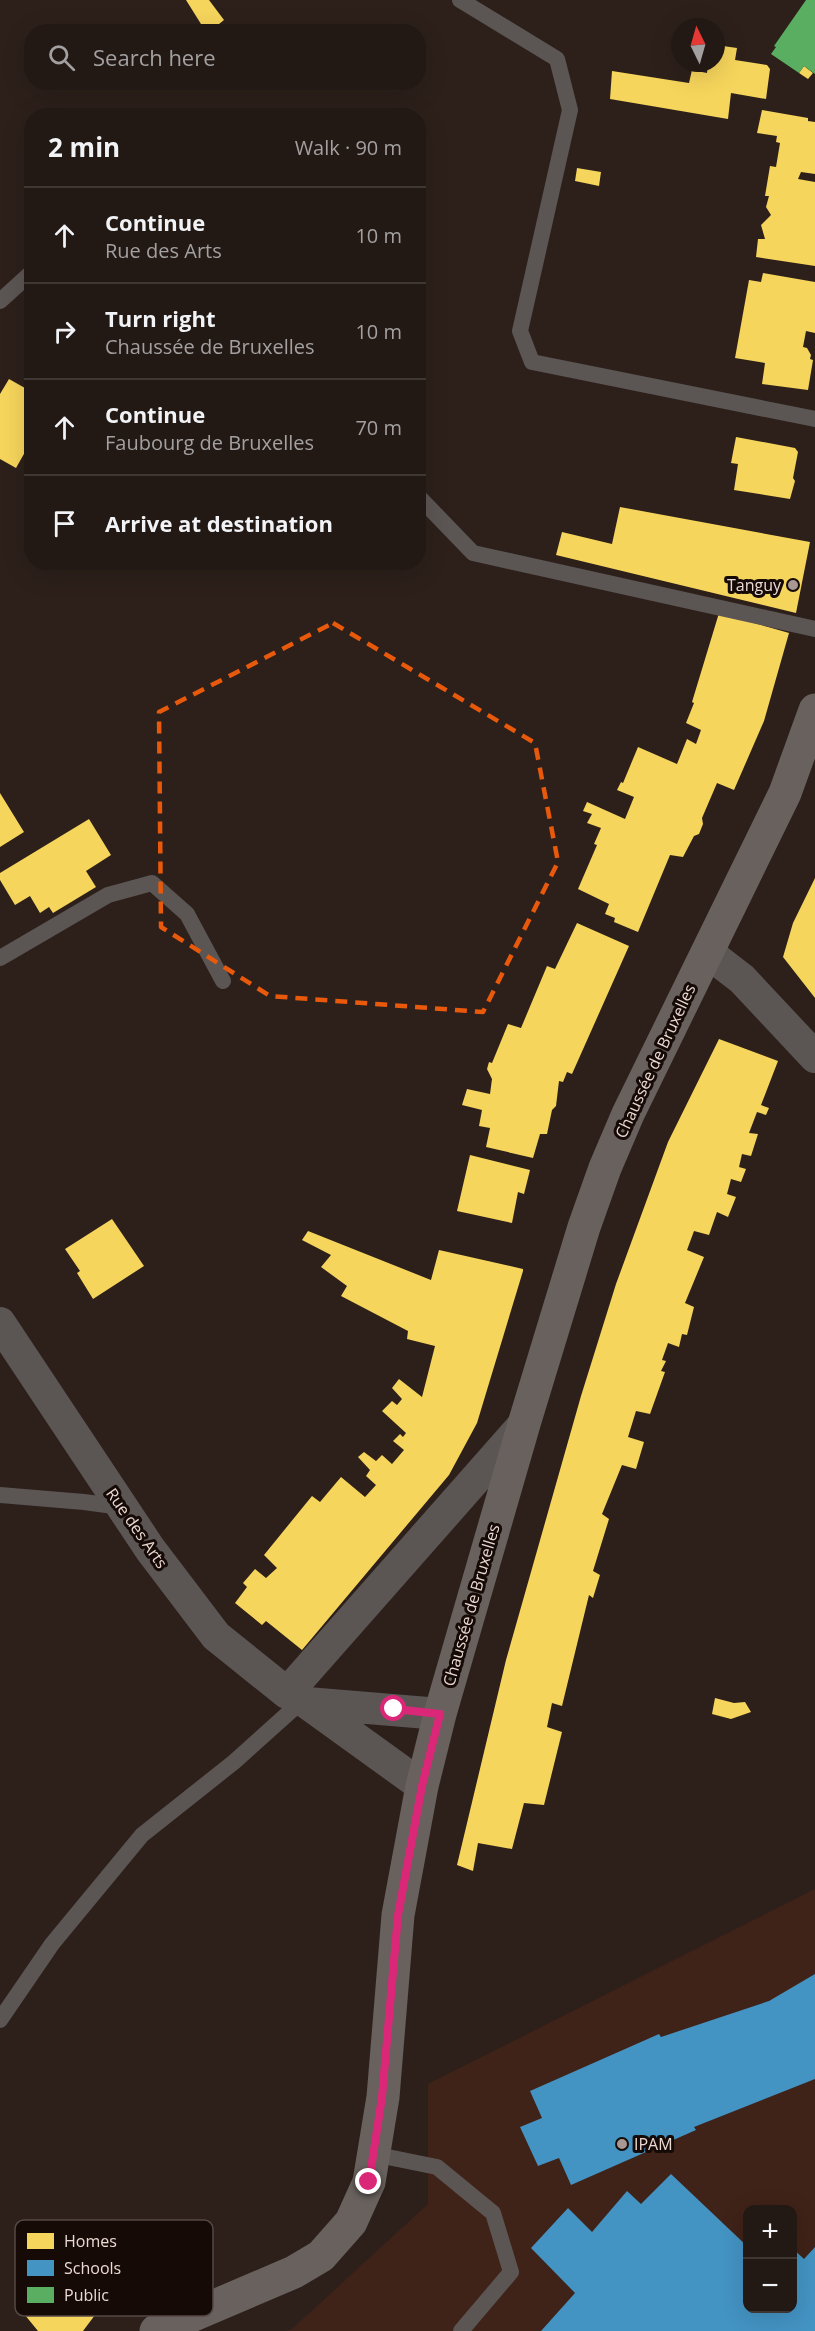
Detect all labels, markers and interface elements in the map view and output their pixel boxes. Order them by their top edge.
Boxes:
north arrow [671,18,725,72]
search box [24,24,426,90]
icon: search [45,41,78,74]
text: Search here [93,42,216,72]
text: 2 min [48,129,120,165]
text: Walk · 90 m [295,134,402,161]
text: Continue [105,207,205,237]
icon: ahead [48,219,81,252]
text: 10 m [355,222,402,249]
text: Rue des Arts [105,237,222,264]
text: Turn right [105,303,216,333]
icon: right [48,315,81,348]
text: 10 m [355,318,402,345]
text: Chaussée de Bruxelles [105,333,315,360]
text: Continue [105,399,205,429]
icon: ahead [48,411,81,444]
text: 70 m [355,414,402,441]
text: Faubourg de Bruxelles [105,429,314,456]
icon: arrive [48,507,81,540]
text: Arrive at destination [105,508,333,538]
place label: Tanguy [727,574,782,596]
marker: Tanguy [786,578,800,592]
street label: Chaussée de Bruxelles [610,980,700,1142]
street label: Rue des Arts [101,1483,173,1573]
street label: Chaussée de Bruxelles [437,1521,505,1689]
route start [380,1695,406,1721]
place label: IPAM [634,2133,673,2155]
marker: IPAM [615,2137,629,2151]
route end [355,2168,381,2194]
map controls [743,2205,797,2313]
button: + [743,2205,797,2259]
legend [15,2220,213,2316]
text: Homes [64,2230,117,2252]
text: Schools [64,2257,121,2279]
button: − [743,2259,797,2313]
text: Public [64,2284,109,2306]

